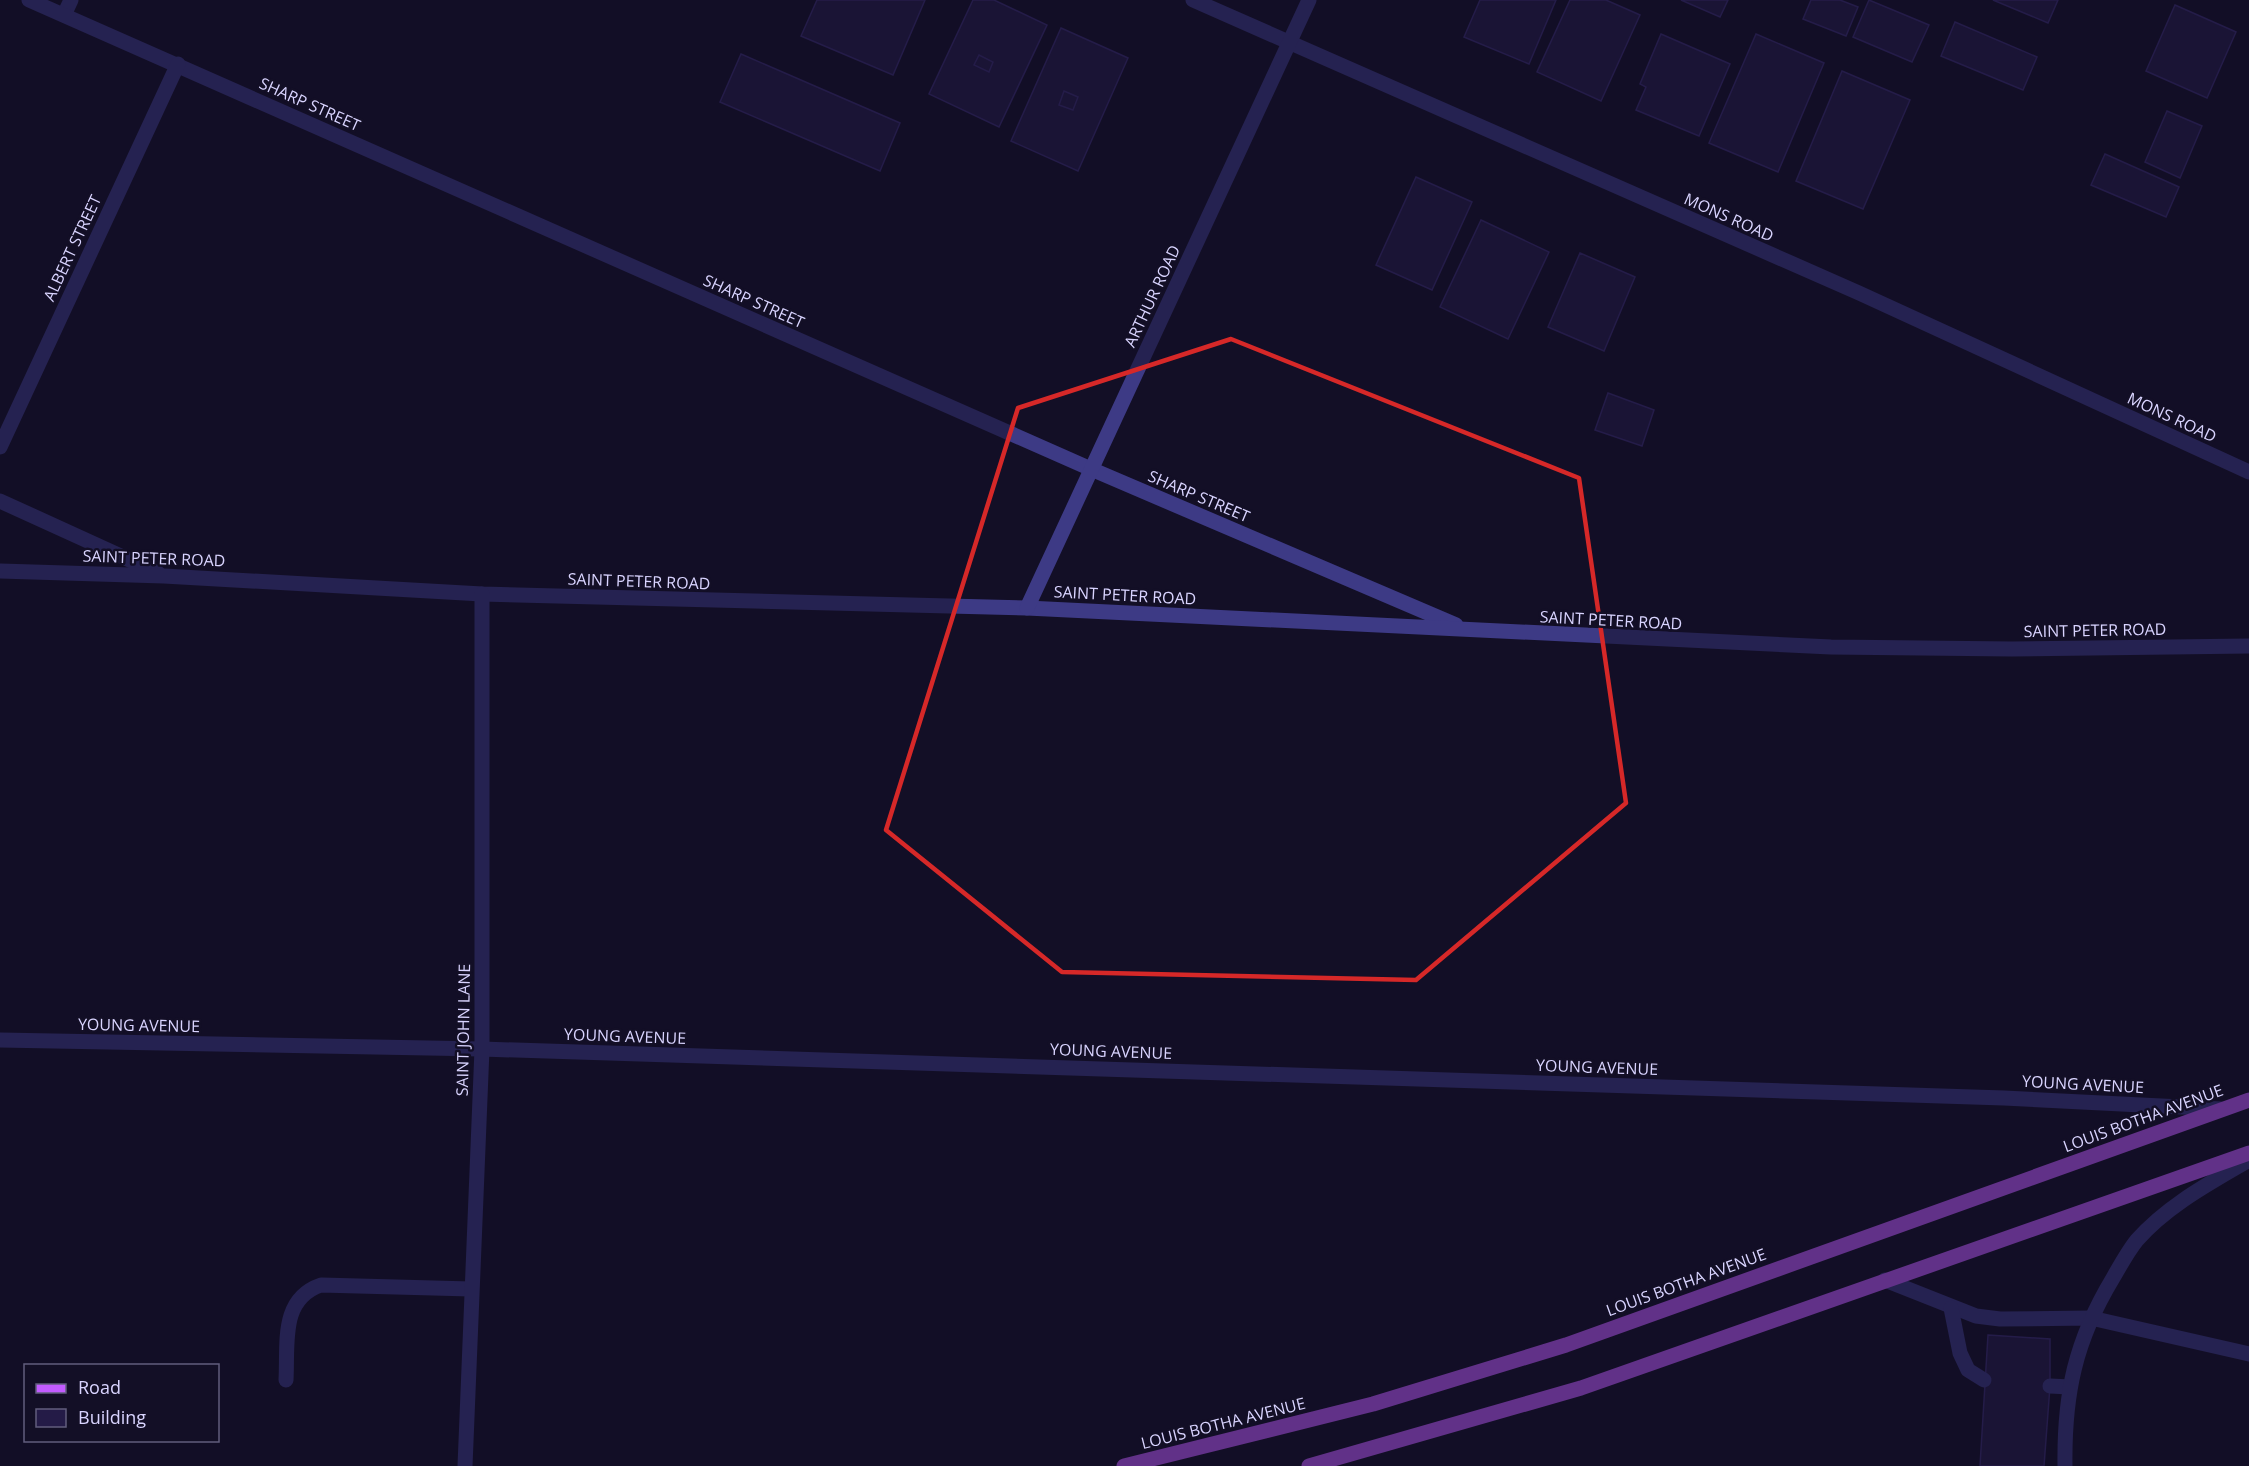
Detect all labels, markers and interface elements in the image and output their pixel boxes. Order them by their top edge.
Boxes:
street label: SHARP STREET [256,72,364,136]
street label: MONS ROAD [1681,187,1777,247]
street label: ALBERT STREET [38,191,106,305]
street label: ARTHUR ROAD [1119,241,1185,351]
street label: SHARP STREET [700,269,808,333]
street label: MONS ROAD [2124,387,2220,447]
street label: SHARP STREET [1145,465,1253,527]
street label: SAINT PETER ROAD [82,545,226,571]
street label: SAINT PETER ROAD [567,568,711,594]
street label: SAINT PETER ROAD [1053,580,1197,610]
street label: SAINT PETER ROAD [1539,605,1683,635]
street label: SAINT PETER ROAD [2023,618,2167,642]
street label: SAINT JOHN LANE [451,964,475,1096]
street label: YOUNG AVENUE [78,1013,200,1037]
street label: YOUNG AVENUE [564,1023,686,1049]
street label: YOUNG AVENUE [1050,1038,1172,1064]
street label: YOUNG AVENUE [1536,1054,1658,1080]
street label: YOUNG AVENUE [2021,1070,2145,1098]
street label: LOUIS BOTHA AVENUE [2060,1079,2226,1157]
street label: LOUIS BOTHA AVENUE [1603,1243,1769,1321]
legend [24,1364,219,1442]
text: Road [78,1375,121,1399]
street label: LOUIS BOTHA AVENUE [1139,1392,1307,1454]
text: Building [78,1405,146,1429]

